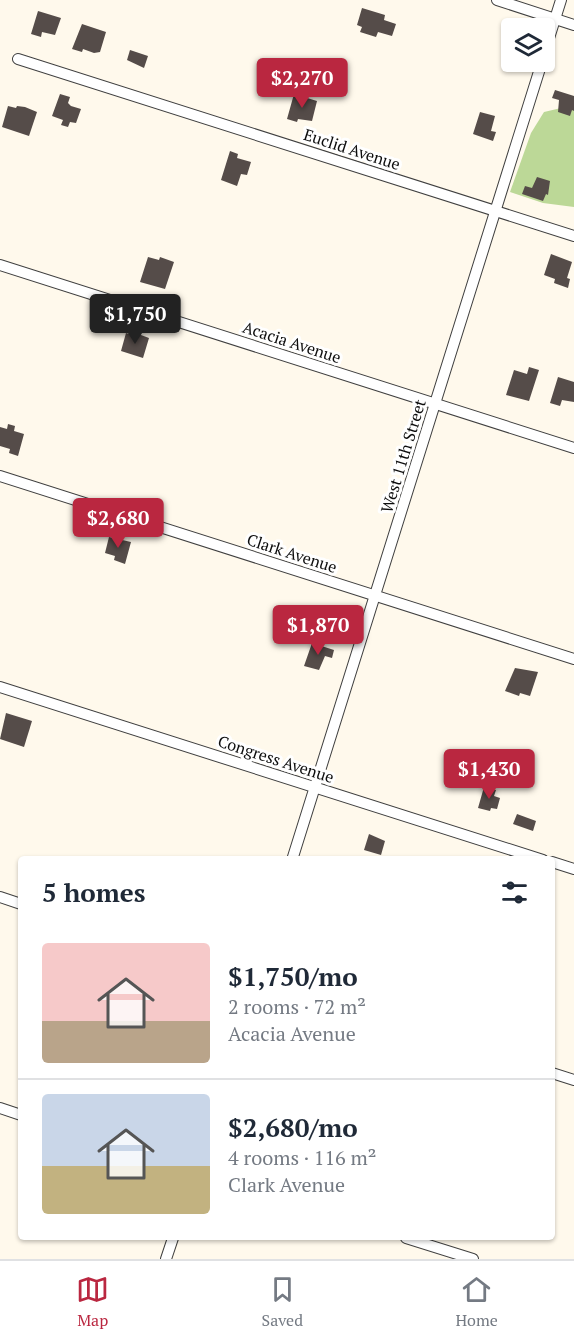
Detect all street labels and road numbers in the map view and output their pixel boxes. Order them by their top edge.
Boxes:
street label: Euclid Avenue [301,123,403,175]
street label: Acacia Avenue [240,316,344,368]
street label: West 11th Street [375,396,431,515]
street label: Clark Avenue [244,528,340,578]
street label: Congress Avenue [215,730,337,788]

